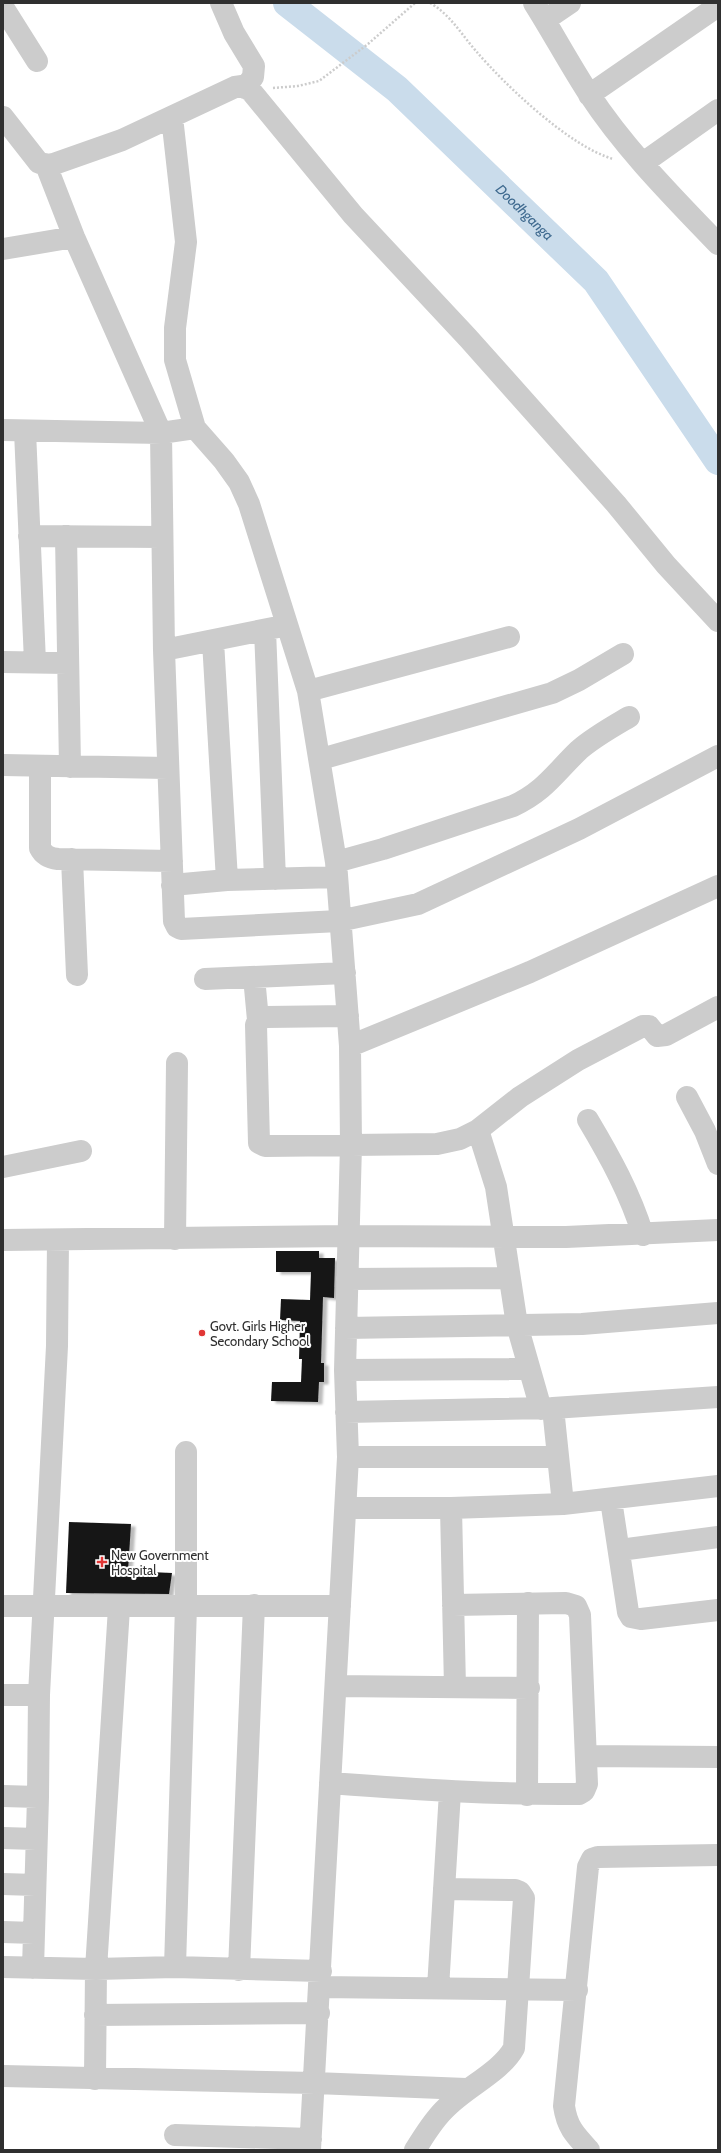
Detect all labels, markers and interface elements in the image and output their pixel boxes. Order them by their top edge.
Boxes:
water label: Doodhganga [492,180,557,244]
place label: Govt. Girls Higher Secondary School [210,1318,309,1349]
marker: Govt. Girls Higher Secondary School [197,1328,207,1338]
place label: New Government Hospital [111,1547,209,1578]
marker: New Government Hospital [96,1556,108,1568]

